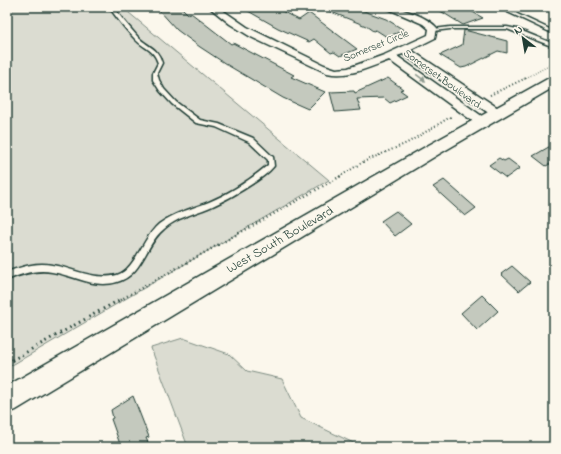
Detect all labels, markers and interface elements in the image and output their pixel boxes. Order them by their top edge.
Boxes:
north arrow [503,18,543,58]
text: N [511,22,526,39]
street label: Somerset Circle [341,25,411,66]
street label: Somerset Boulevard [400,45,484,113]
one-way arrow [415,74,426,82]
street label: West South Boulevard [223,201,338,278]

